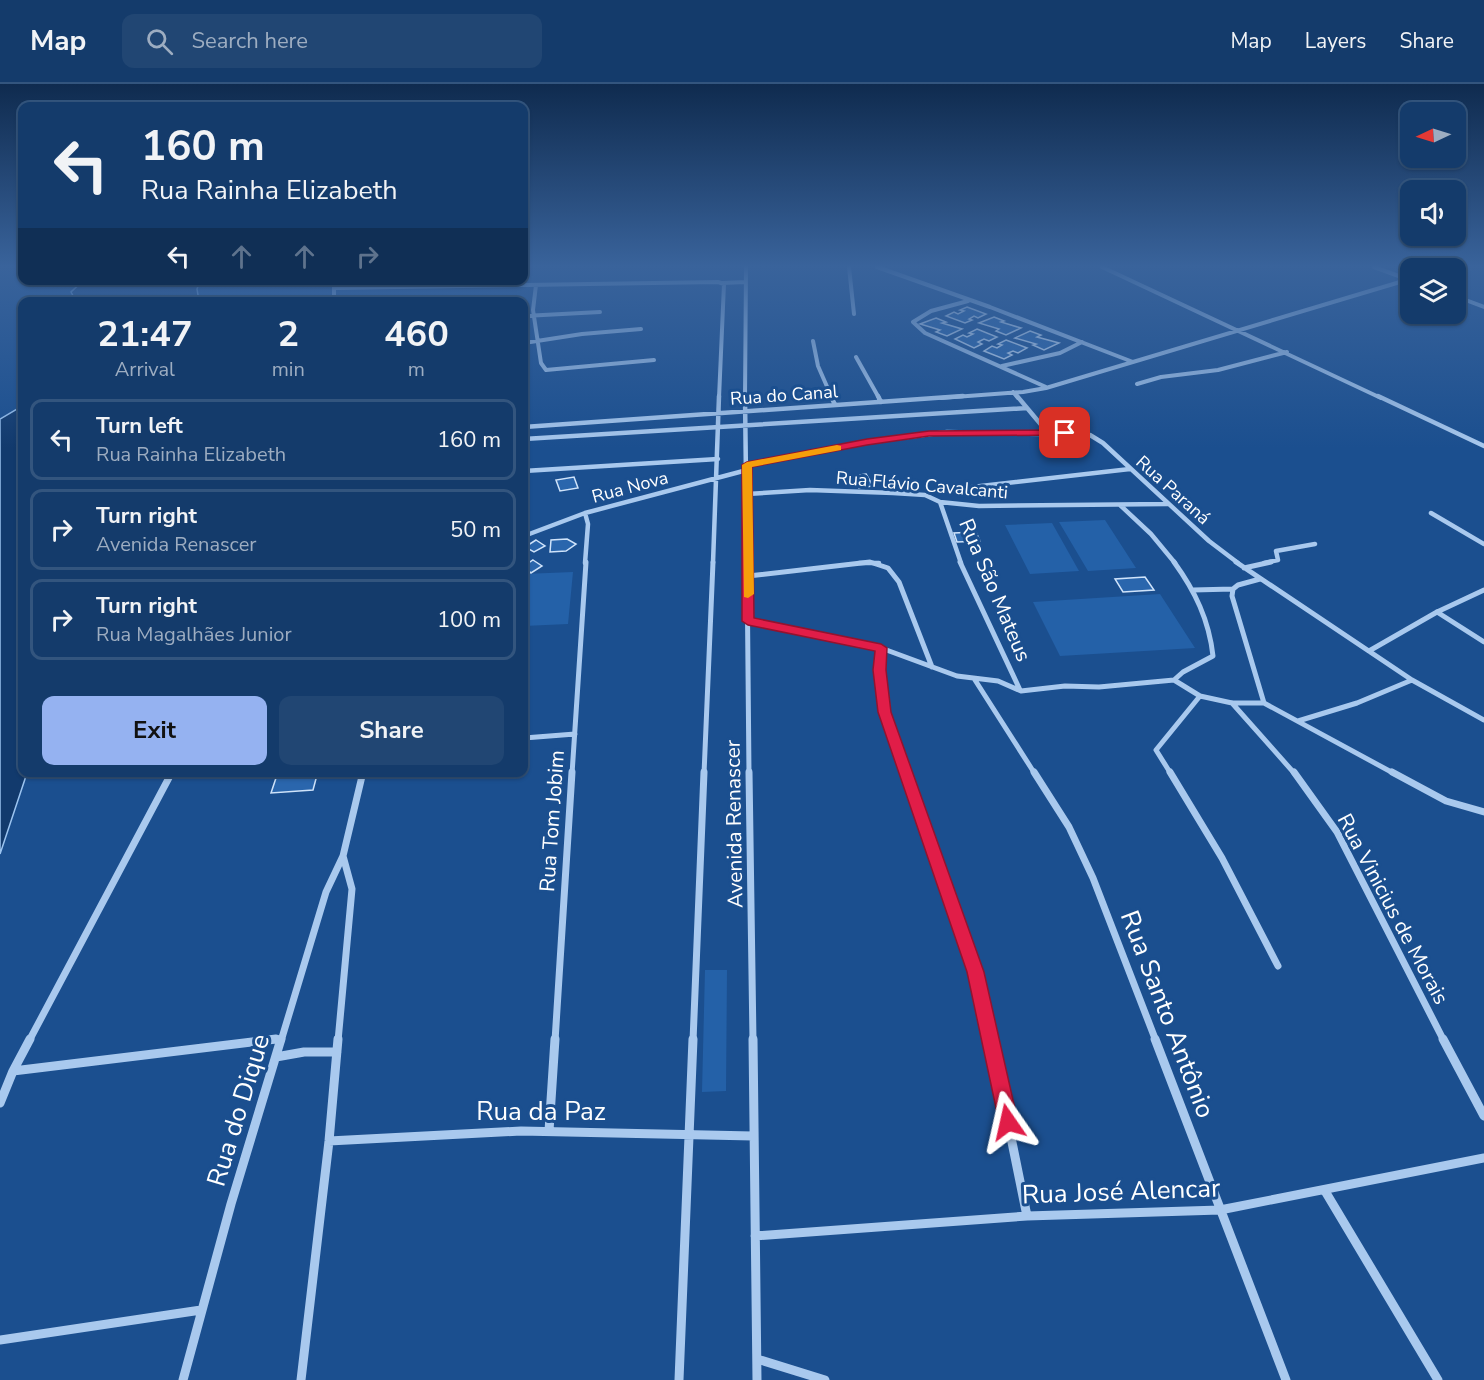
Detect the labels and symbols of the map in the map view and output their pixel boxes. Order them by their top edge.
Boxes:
north arrow [1400,102,1466,168]
street label: Rua do Canal [729,379,839,411]
pin [1039,407,1090,458]
street label: Rua Paraná [1131,450,1215,530]
street label: Rua Nova [589,465,671,509]
street label: Rua Flávio Cavalcanti [835,466,1009,504]
street label: Rua São Mateus [952,514,1038,666]
street label: Avenida Renascer [719,739,749,908]
street label: Rua Tom Jobim [533,749,571,893]
street label: Rua Vinicius de Morais [1331,809,1455,1009]
street label: Rua Santo Antônio [1112,905,1223,1123]
street label: Rua do Dique [199,1030,278,1191]
position arrow [976,1090,1040,1154]
street label: Rua da Paz [476,1094,606,1129]
street label: Rua José Alencar [1021,1171,1221,1212]

